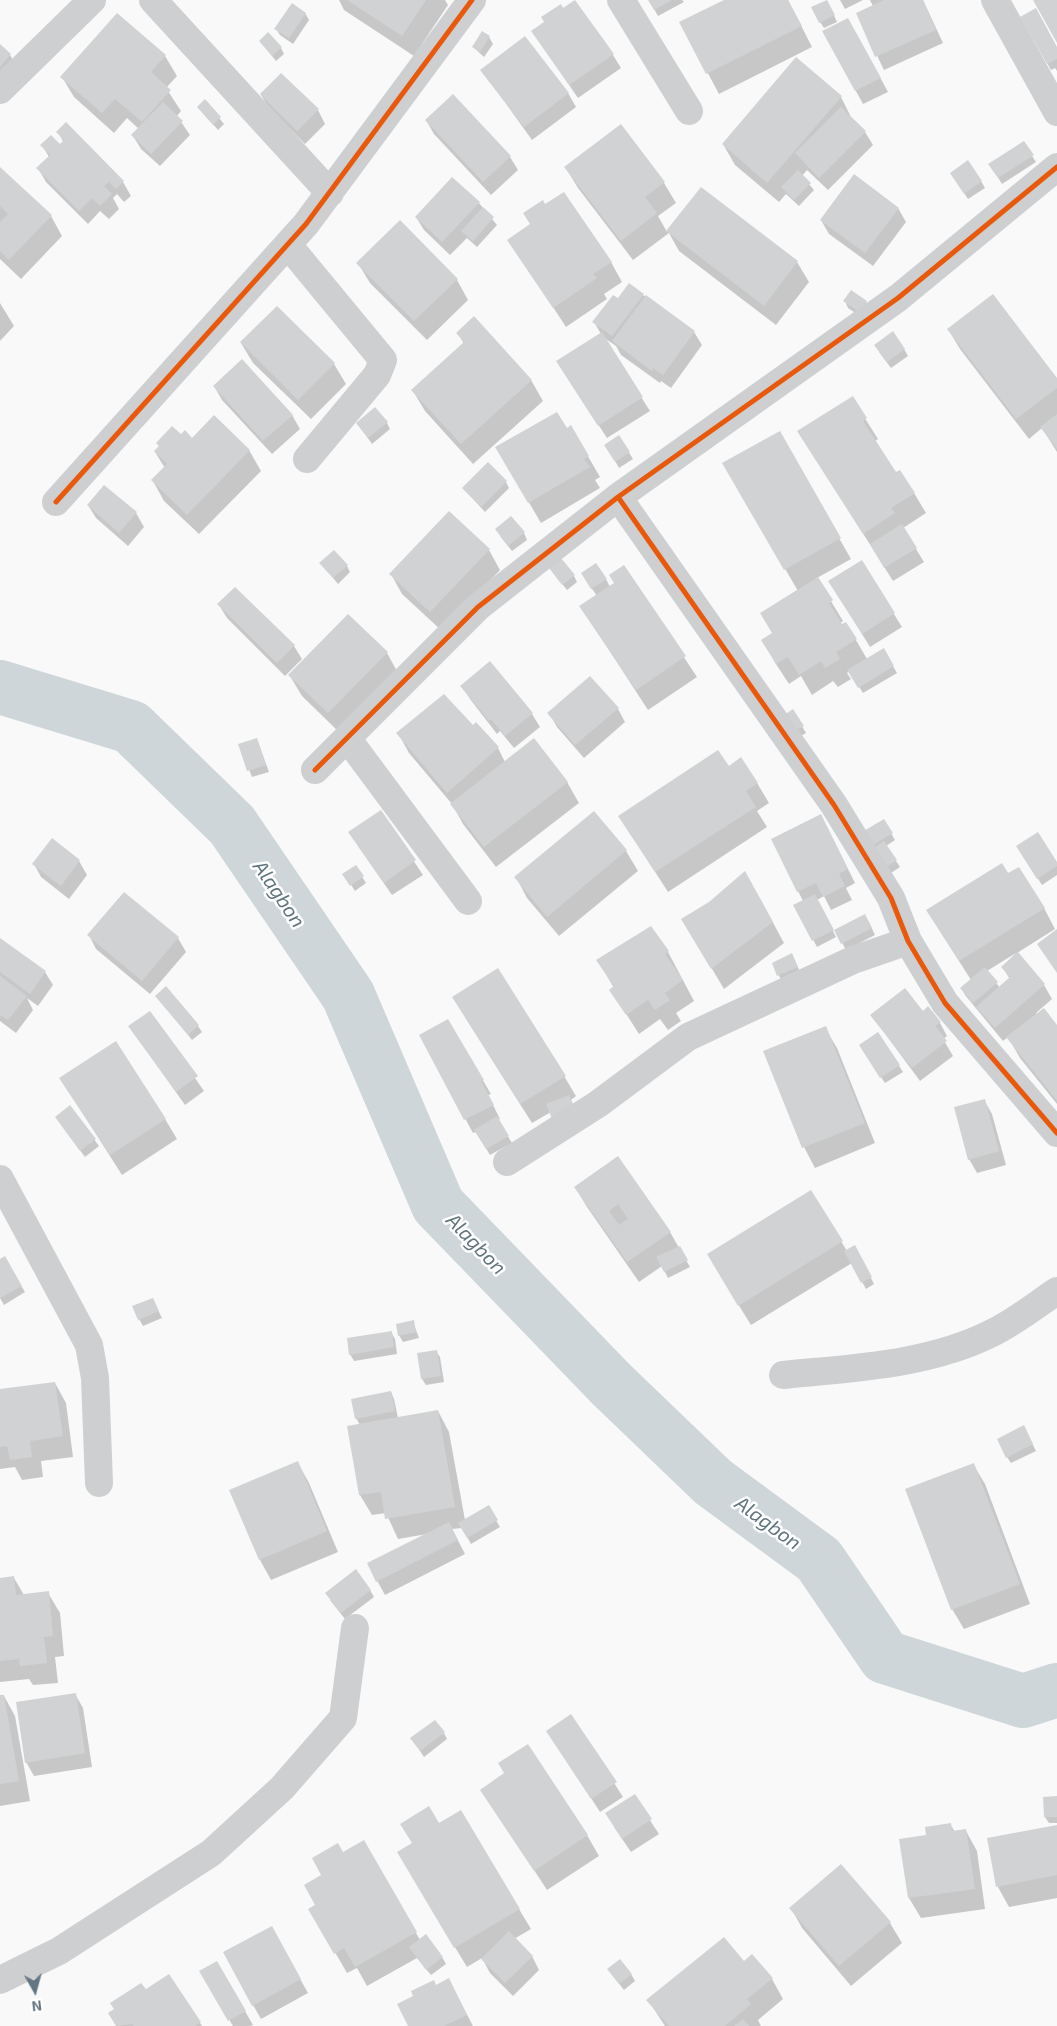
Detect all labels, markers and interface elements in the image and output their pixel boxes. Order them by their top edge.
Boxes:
water label: Alagbon [248,856,310,932]
water label: Alagbon [441,1209,511,1279]
water label: Alagbon [730,1491,806,1555]
north arrow [10,1966,60,2016]
text: N [31,1997,43,2015]

